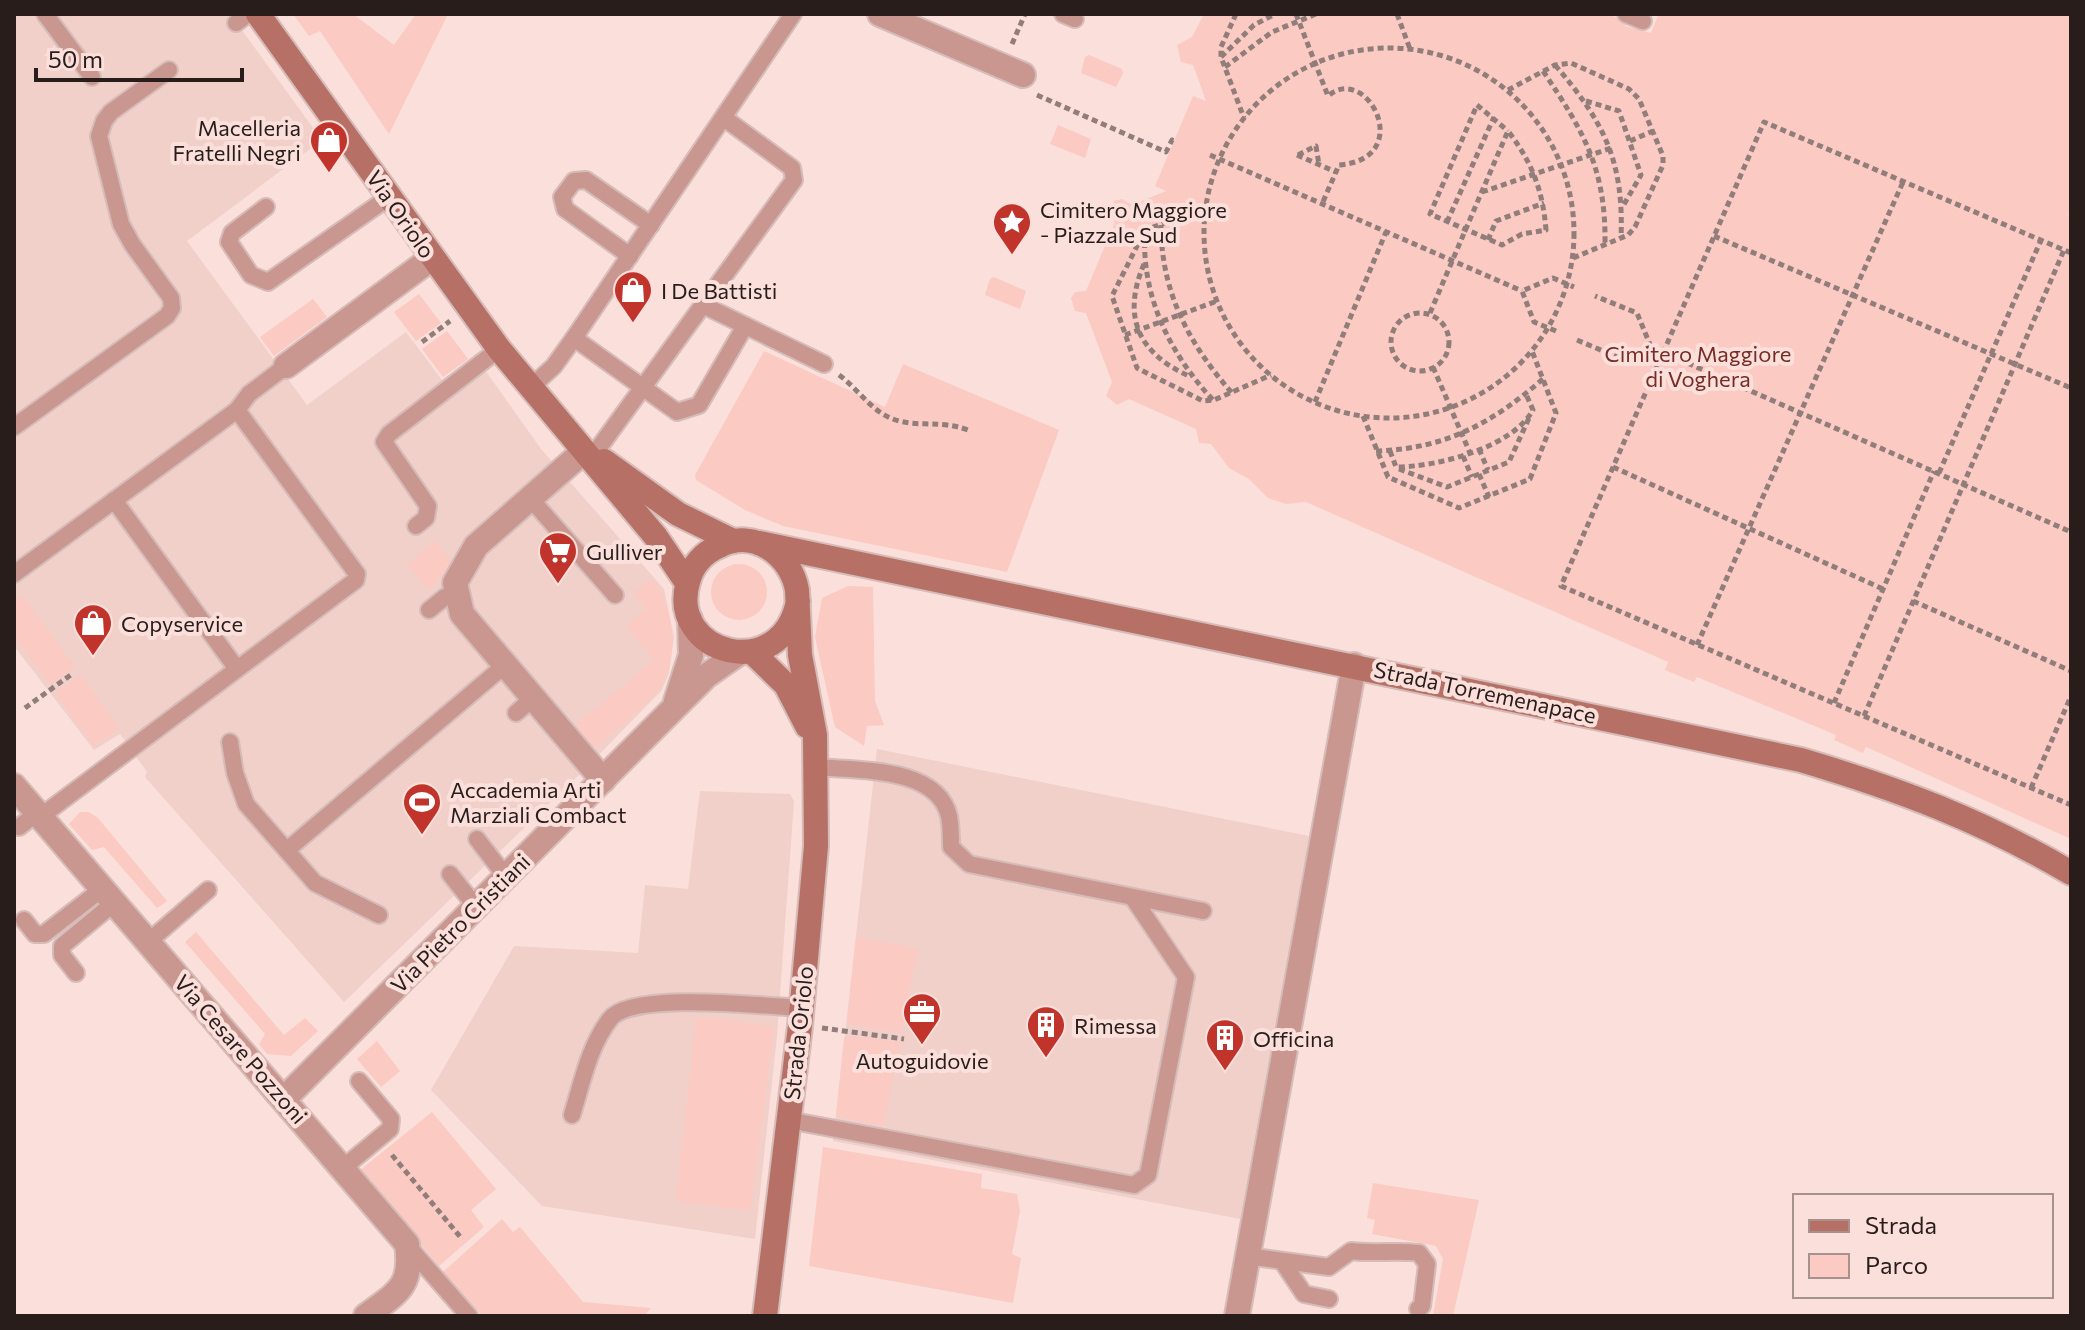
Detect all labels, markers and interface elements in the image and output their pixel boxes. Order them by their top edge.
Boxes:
scale bar [36,32,242,82]
text: 50 m [48,44,103,73]
place label: Macelleria Fratelli Negri [173,114,301,166]
shop icon: Macelleria Fratelli Negri [308,119,350,174]
street label: Via Oriolo [361,165,441,263]
place label: Cimitero Maggiore - Piazzale Sud [1040,196,1227,248]
place icon: Cimitero Maggiore - Piazzale Sud [991,201,1033,256]
shop icon: I De Battisti [612,269,654,324]
place label: I De Battisti [661,277,777,304]
park label: Cimitero Maggiore di Voghera [1605,340,1791,392]
supermarket icon: Gulliver [537,530,579,585]
place label: Gulliver [586,538,663,565]
shop icon: Copyservice [72,602,114,657]
place label: Copyservice [121,610,243,637]
street label: Strada Torremenapace [1371,655,1599,729]
place label: Accademia Arti Marziali Combact [450,776,627,828]
sports icon: Accademia Arti Marziali Combact [401,781,443,836]
street label: Via Pietro Cristiani [385,848,535,998]
street label: Strada Oriolo [778,965,818,1101]
street label: Via Cesare Pozzoni [169,969,313,1129]
office icon: Autoguidovie [901,991,943,1046]
building icon: Rimessa [1025,1004,1067,1059]
place label: Rimessa [1074,1012,1157,1039]
building icon: Officina [1204,1017,1246,1072]
place label: Officina [1253,1025,1334,1052]
place label: Autoguidovie [855,1047,989,1074]
legend [1793,1194,2053,1298]
text: Strada [1865,1210,1937,1239]
text: Parco [1865,1250,1928,1279]

